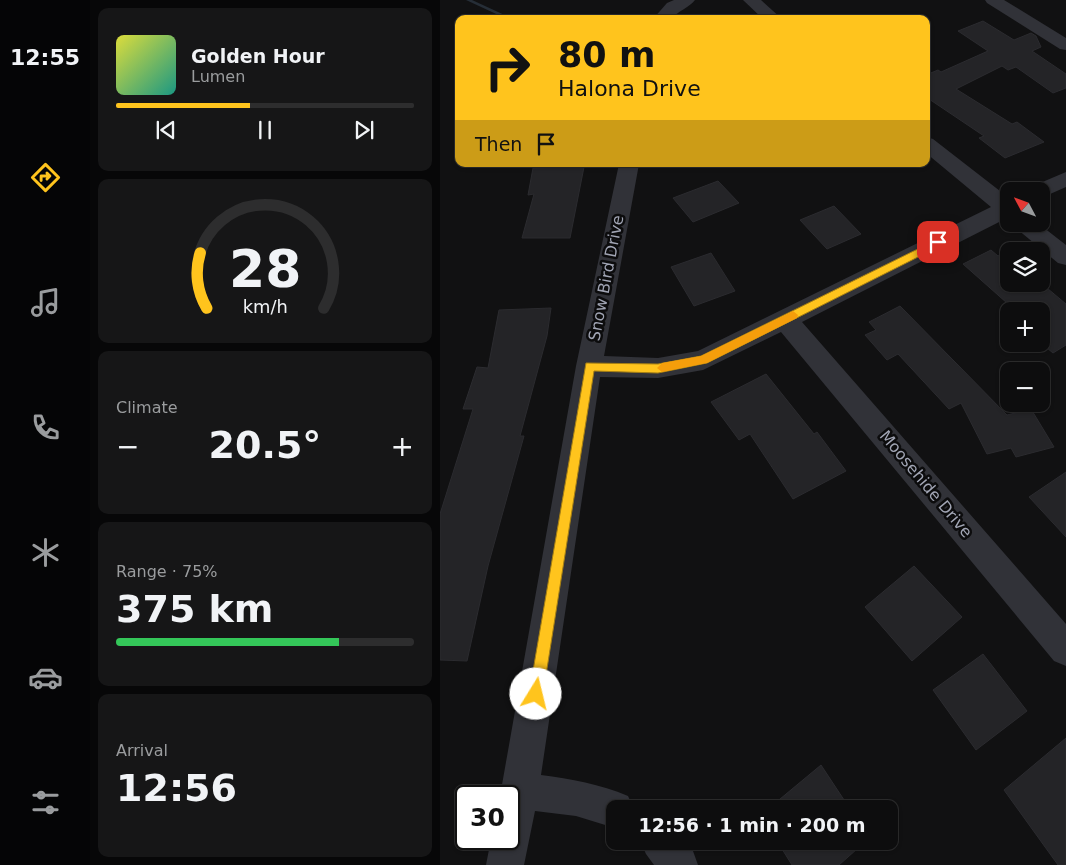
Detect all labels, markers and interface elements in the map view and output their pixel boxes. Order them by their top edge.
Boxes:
icon: right [475,35,540,100]
text: 80 m [558,35,655,75]
text: 12:55 [10,45,80,70]
text: Golden Hour [191,45,325,67]
text: Lumen [191,67,245,86]
text: Halona Drive [558,76,701,101]
icon: previous [152,116,180,144]
icon: pause [251,116,279,144]
icon: next [350,116,378,144]
icon: arrive [532,130,560,158]
text: Then [475,133,522,155]
icon: directions [28,160,63,195]
north arrow [1000,182,1050,232]
map controls [1000,182,1050,412]
street label: Snow Bird Drive [584,213,628,343]
pin [917,221,959,263]
icon: arrive [924,228,952,256]
text: 28 [229,239,301,299]
button: layers [1000,242,1050,292]
icon: music [28,285,63,320]
text: km/h [242,296,288,317]
button: + [1000,302,1050,352]
button: − [1000,362,1050,412]
text: Climate [116,398,178,417]
icon: phone [28,410,63,445]
text: 20.5° [209,423,321,467]
street label: Moosehide Drive [876,427,976,541]
text: − [116,430,139,463]
text: + [391,430,414,463]
icon: climate [28,535,63,570]
text: Range · 75% [116,562,218,581]
text: 375 km [116,587,273,631]
icon: car [28,660,63,695]
position arrow [509,667,561,719]
text: Arrival [116,741,168,760]
text: 12:56 [116,766,237,810]
icon: filters [28,785,63,820]
speed limit sign: 30 [455,785,520,850]
text: 12:56 · 1 min · 200 m [638,814,866,836]

